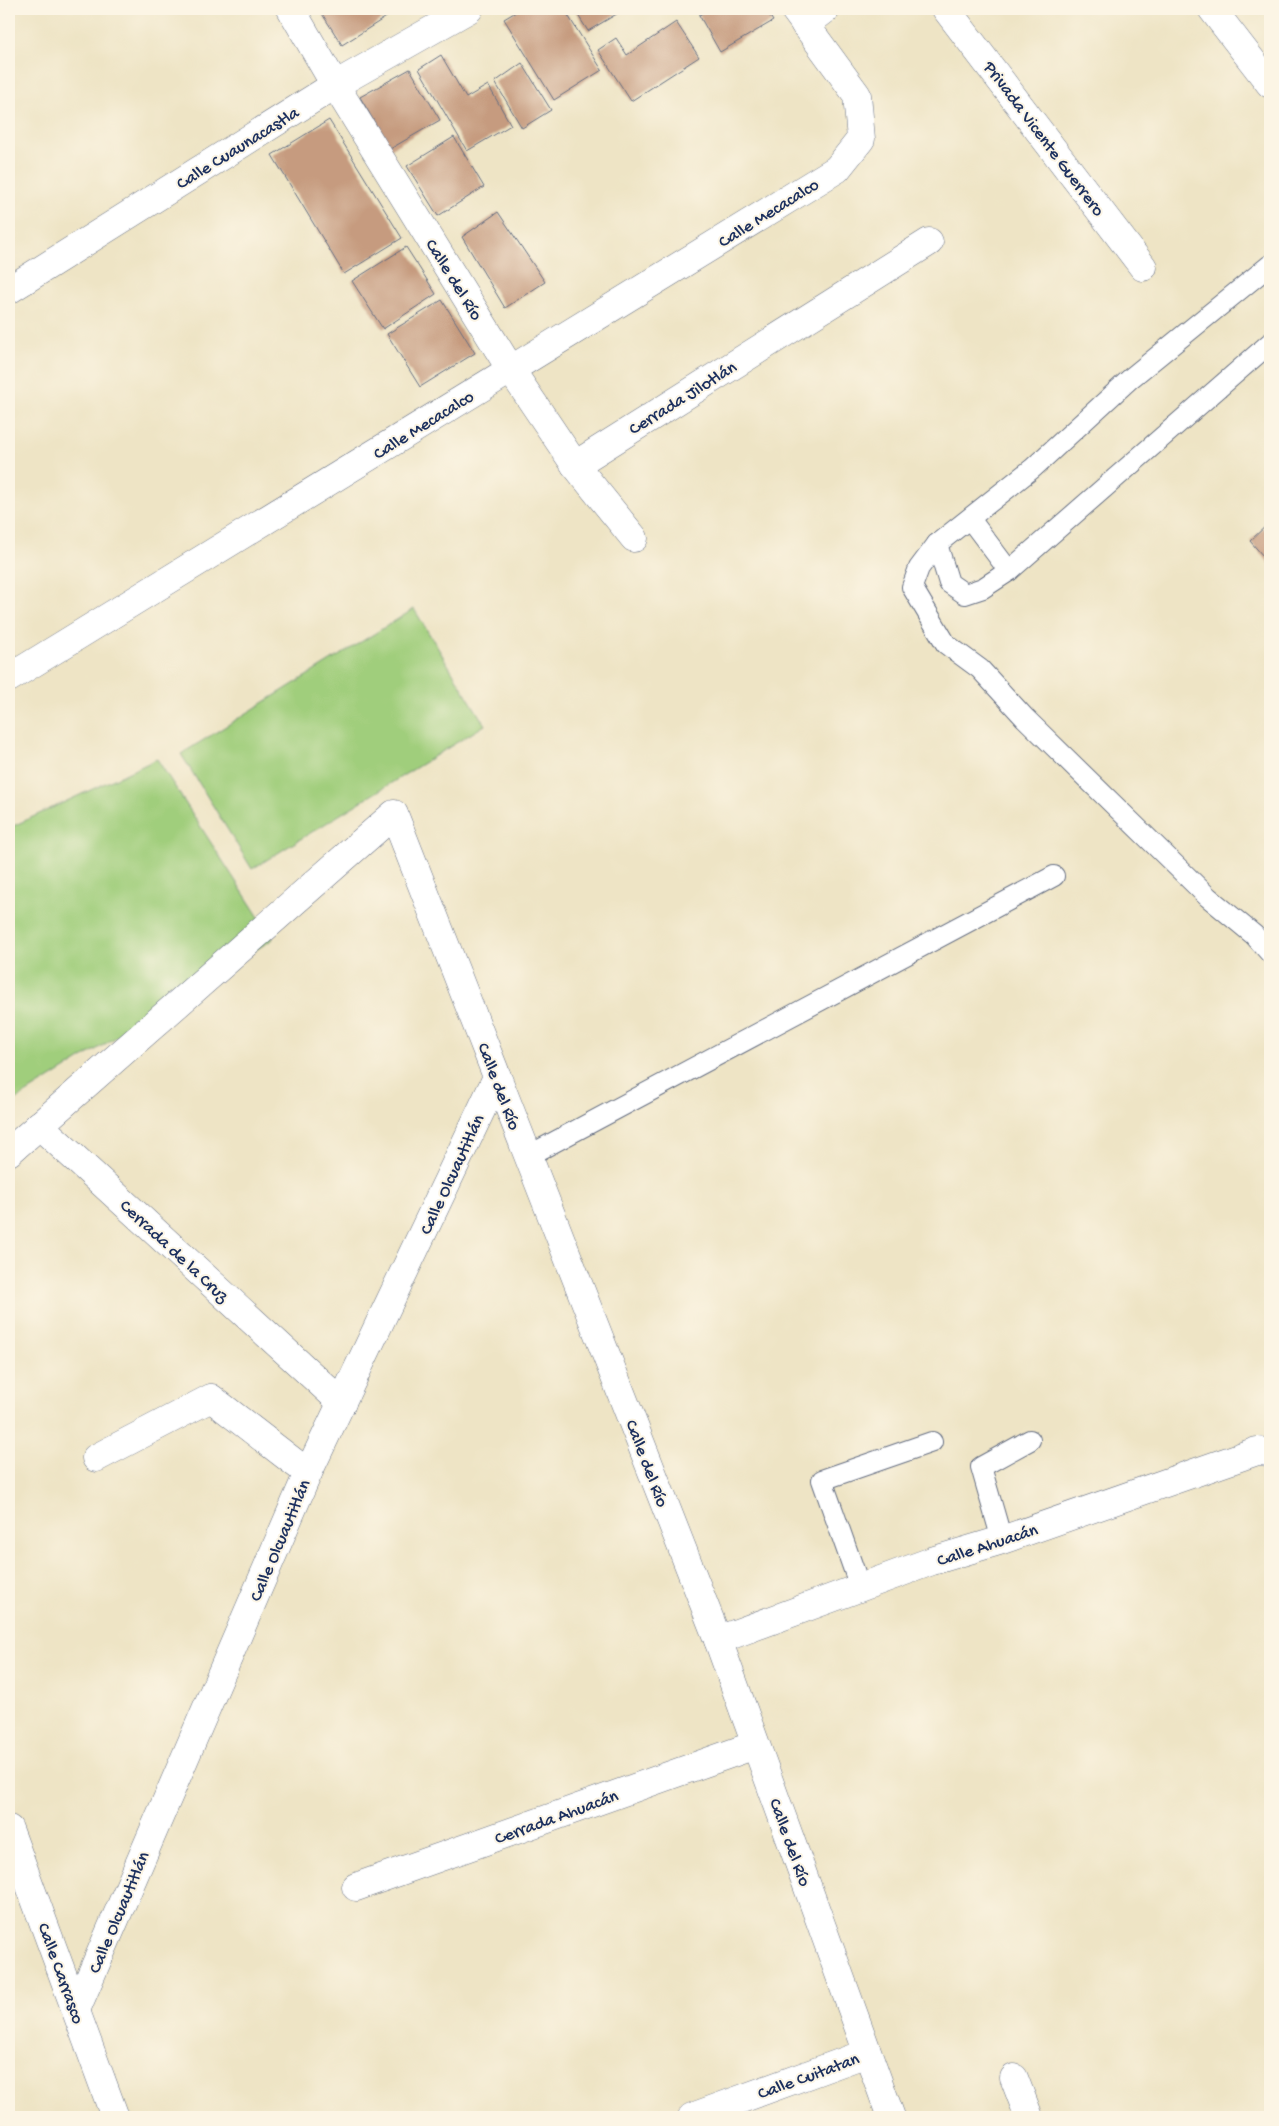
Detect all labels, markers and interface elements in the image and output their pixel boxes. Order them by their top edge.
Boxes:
street label: Privada Vicente Guerrero [977,57,1108,221]
street label: Calle Cuaunacastla [173,102,304,195]
street label: Calle Mecacalco [715,175,824,253]
street label: Calle del Río [420,236,486,325]
street label: Cerrada Jilotlán [626,357,742,441]
street label: Calle Mecacalco [370,387,479,465]
street label: Calle del Río [471,1040,524,1134]
street label: Calle Olcuautitlán [416,1111,490,1238]
street label: Cerrada de la Cruz [114,1196,233,1308]
street label: Calle del Río [619,1417,672,1511]
street label: Calle Olcuautitlán [246,1477,317,1605]
street label: Calle Ahuacán [935,1520,1041,1573]
street label: Cerrada Ahuacán [492,1786,622,1850]
street label: Calle del Río [763,1796,814,1890]
street label: Calle Olcuautitlán [85,1849,156,1977]
street label: Calle Carrasco [32,1921,88,2027]
street label: Calle Cuitatan [755,2049,863,2105]

